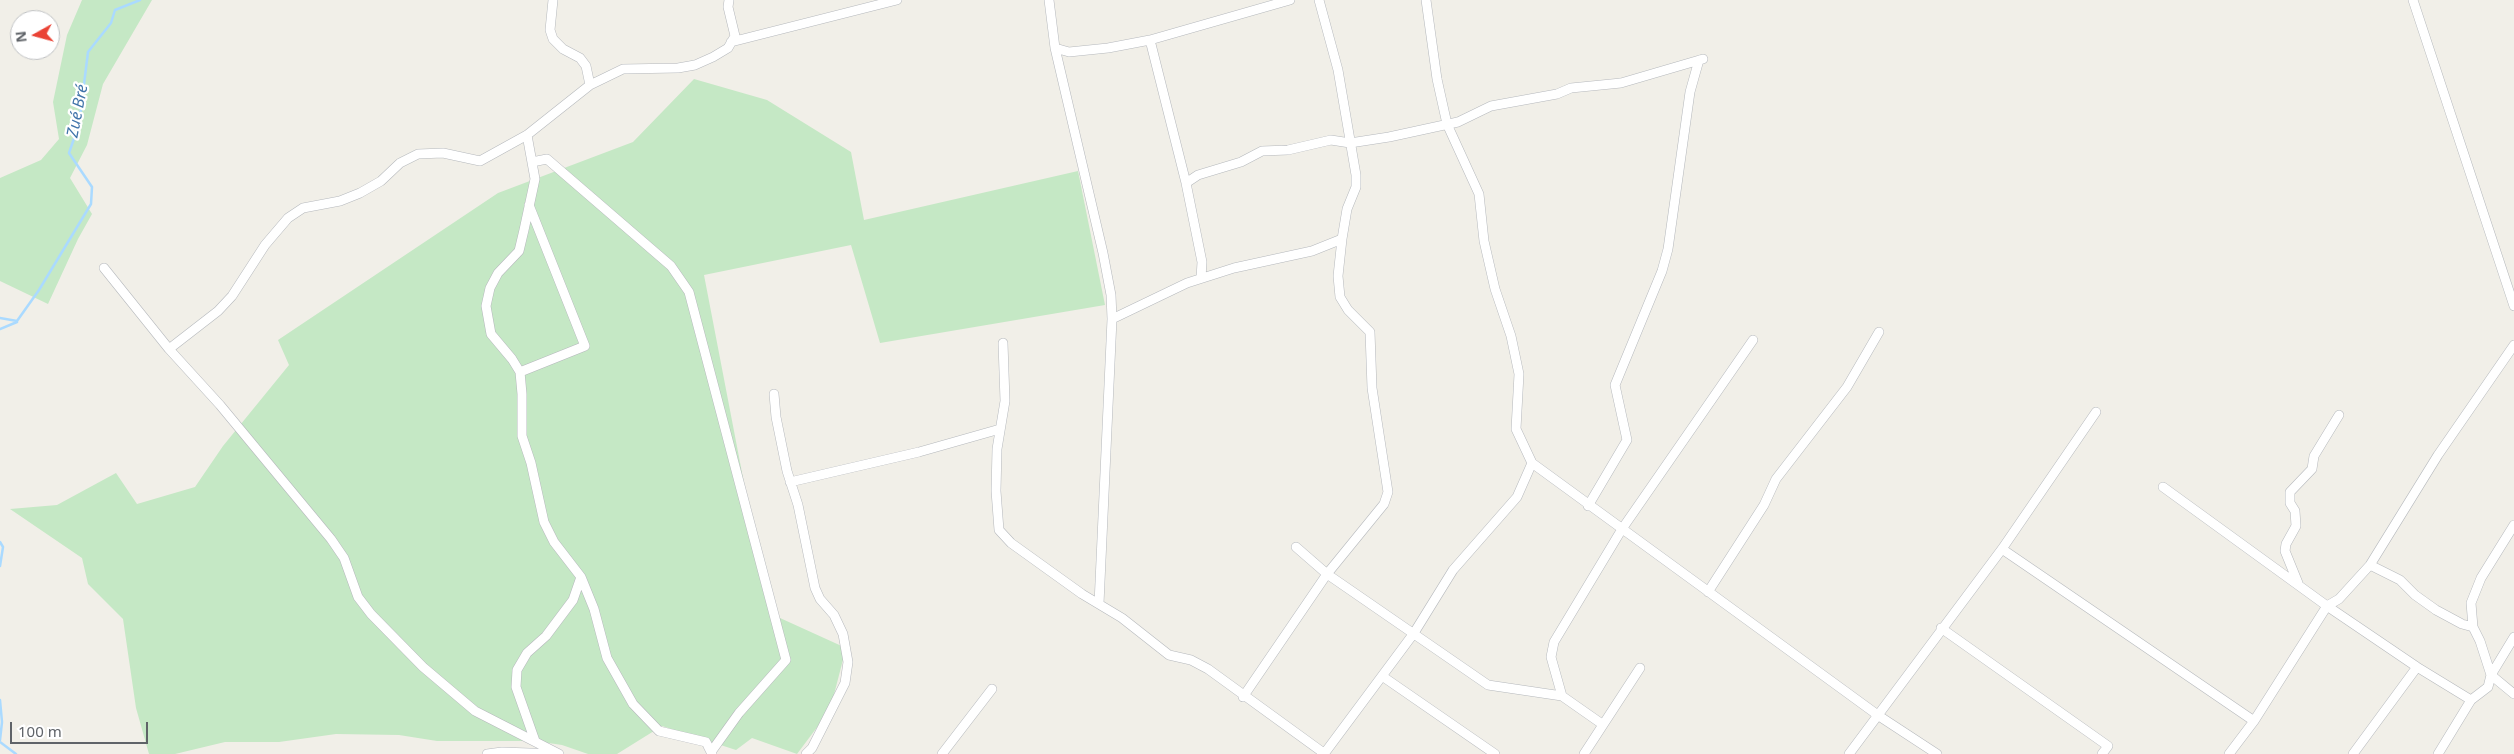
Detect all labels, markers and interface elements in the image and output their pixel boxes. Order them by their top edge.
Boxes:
north arrow [10,10,60,60]
text: N [10,30,31,44]
water label: Zué Bré [63,83,93,139]
scale bar [12,712,150,744]
text: 100 m [18,721,62,741]

